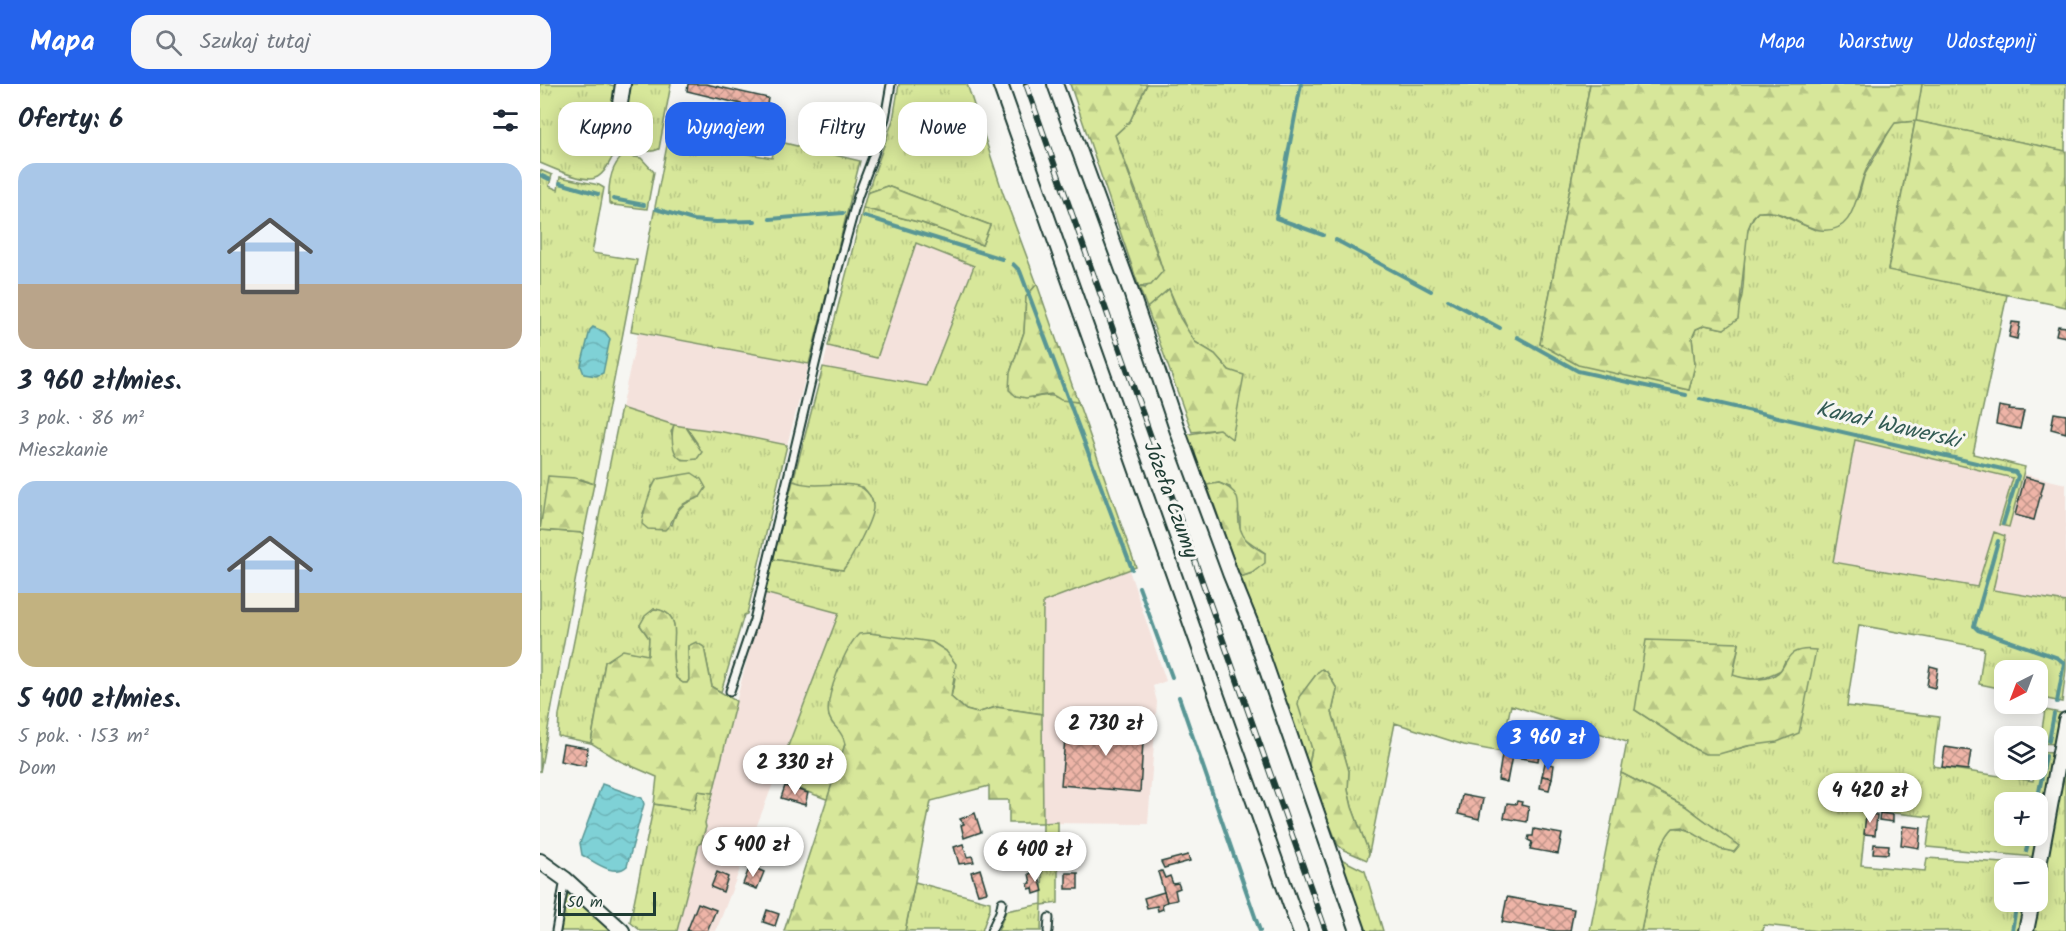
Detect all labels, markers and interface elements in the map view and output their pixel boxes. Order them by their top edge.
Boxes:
search box [131,15,551,69]
text: Mapa [30,20,95,65]
text: Szukaj tutaj [200,25,310,60]
icon: search [152,26,185,59]
text: Mapa [1759,26,1805,59]
text: Warstwy [1838,26,1913,59]
text: Udostępnij [1946,26,2036,59]
text: Oferty: 6 [18,99,123,141]
chip: Kupno [558,102,653,156]
chip: Wynajem [665,102,786,156]
chip: Filtry [798,102,886,156]
chip: Nowe [898,102,987,156]
icon: filters [489,104,522,137]
icon: home [216,202,324,310]
text: 3 960 zł/mies. [18,361,182,403]
water label: Kanał Wawerski [1813,392,1968,461]
text: 3 pok. · 86 m² [18,403,144,435]
text: Mieszkanie [18,435,108,467]
street label: Józefa Czumy [1134,437,1207,563]
icon: home [216,520,324,628]
north arrow [1994,660,2048,714]
map controls [1994,660,2048,912]
text: 5 400 zł/mies. [18,679,181,721]
pin: 2 730 zł [1044,706,1168,757]
text: 2 730 zł [1069,709,1143,741]
pin: 3 960 zł [1486,720,1610,771]
text: 5 pok. · 153 m² [18,721,149,753]
text: 3 960 zł [1511,723,1585,755]
button: layers [1994,726,2048,780]
pin: 2 330 zł [733,745,857,796]
text: 2 330 zł [757,748,833,780]
text: Dom [18,753,56,785]
pin: 4 420 zł [1808,773,1932,824]
text: 4 420 zł [1832,776,1908,808]
button: + [1994,792,2048,846]
pin: 5 400 zł [691,827,815,878]
text: 5 400 zł [716,830,790,862]
pin: 6 400 zł [973,832,1097,883]
text: 6 400 zł [998,835,1072,867]
button: − [1994,858,2048,912]
scale bar [558,889,656,916]
text: 50 m [567,890,603,915]

